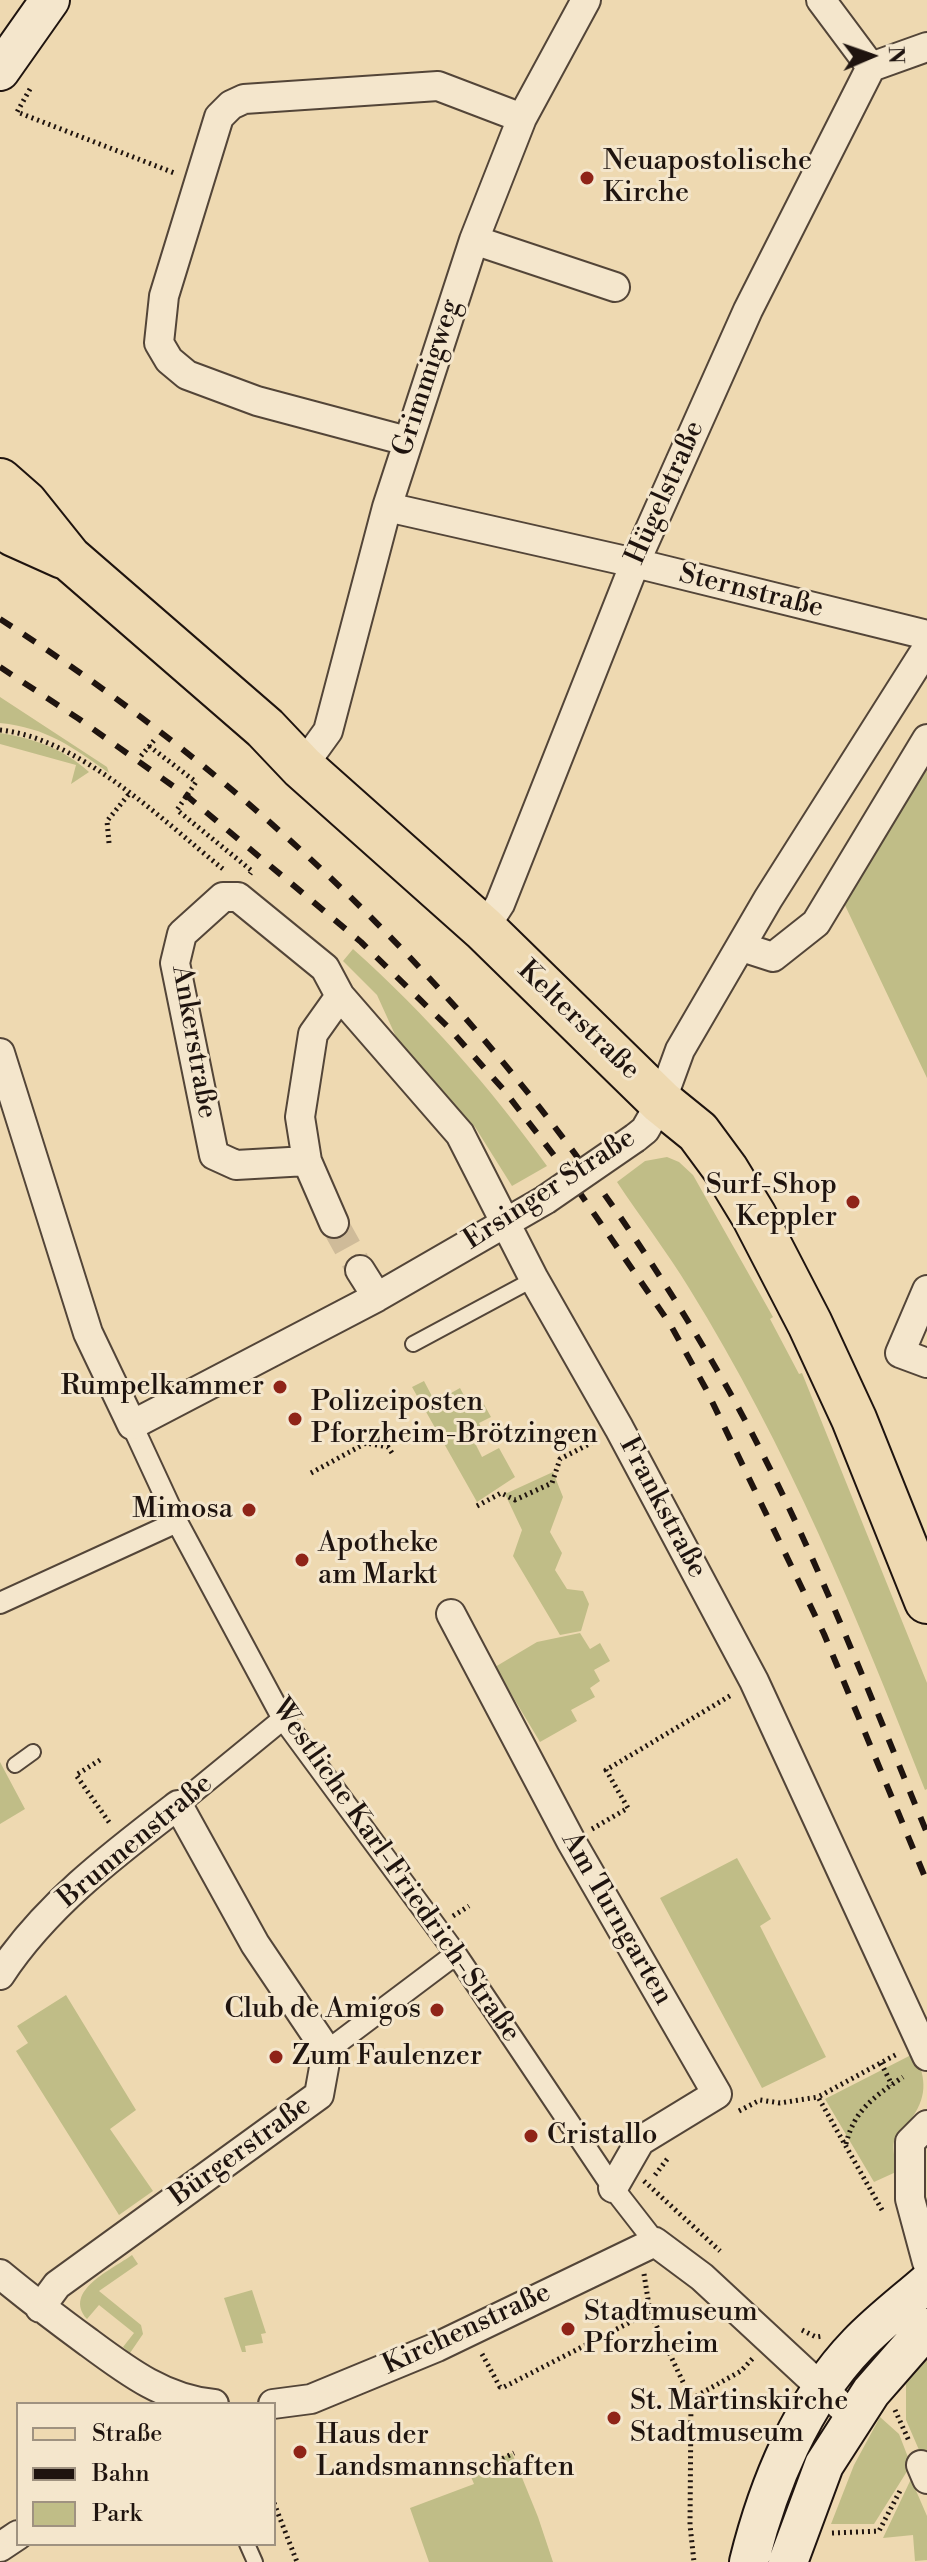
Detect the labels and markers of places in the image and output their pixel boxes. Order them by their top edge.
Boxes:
place label: Neuapostolische Kirche [603,145,812,211]
marker: Neuapostolische Kirche [578,169,596,187]
place label: Surf-Shop Keppler [706,1169,837,1235]
marker: Surf-Shop Keppler [844,1193,862,1211]
place label: Rumpelkammer [61,1370,264,1404]
marker: Rumpelkammer [271,1378,289,1396]
place label: Polizeiposten Pforzheim-Brötzingen [311,1386,598,1452]
marker: Polizeiposten Pforzheim-Brötzingen [286,1410,304,1428]
place label: Mimosa [132,1493,233,1527]
marker: Mimosa [240,1501,258,1519]
place label: Apotheke am Markt [318,1527,439,1593]
marker: Apotheke am Markt [293,1551,311,1569]
place label: Club de Amigos [224,1993,421,2027]
marker: Club de Amigos [428,2001,446,2019]
place label: Zum Faulenzer [292,2040,482,2074]
marker: Zum Faulenzer [267,2048,285,2066]
place label: Cristallo [547,2119,657,2153]
marker: Cristallo [522,2127,540,2145]
place label: Stadtmuseum Pforzheim [584,2296,758,2362]
marker: Stadtmuseum Pforzheim [559,2320,577,2338]
place label: St. Martinskirche Stadtmuseum [630,2385,848,2451]
marker: St. Martinskirche Stadtmuseum [605,2409,623,2427]
place label: Haus der Landsmannschaften [316,2419,574,2485]
marker: Haus der Landsmannschaften [291,2443,309,2461]

